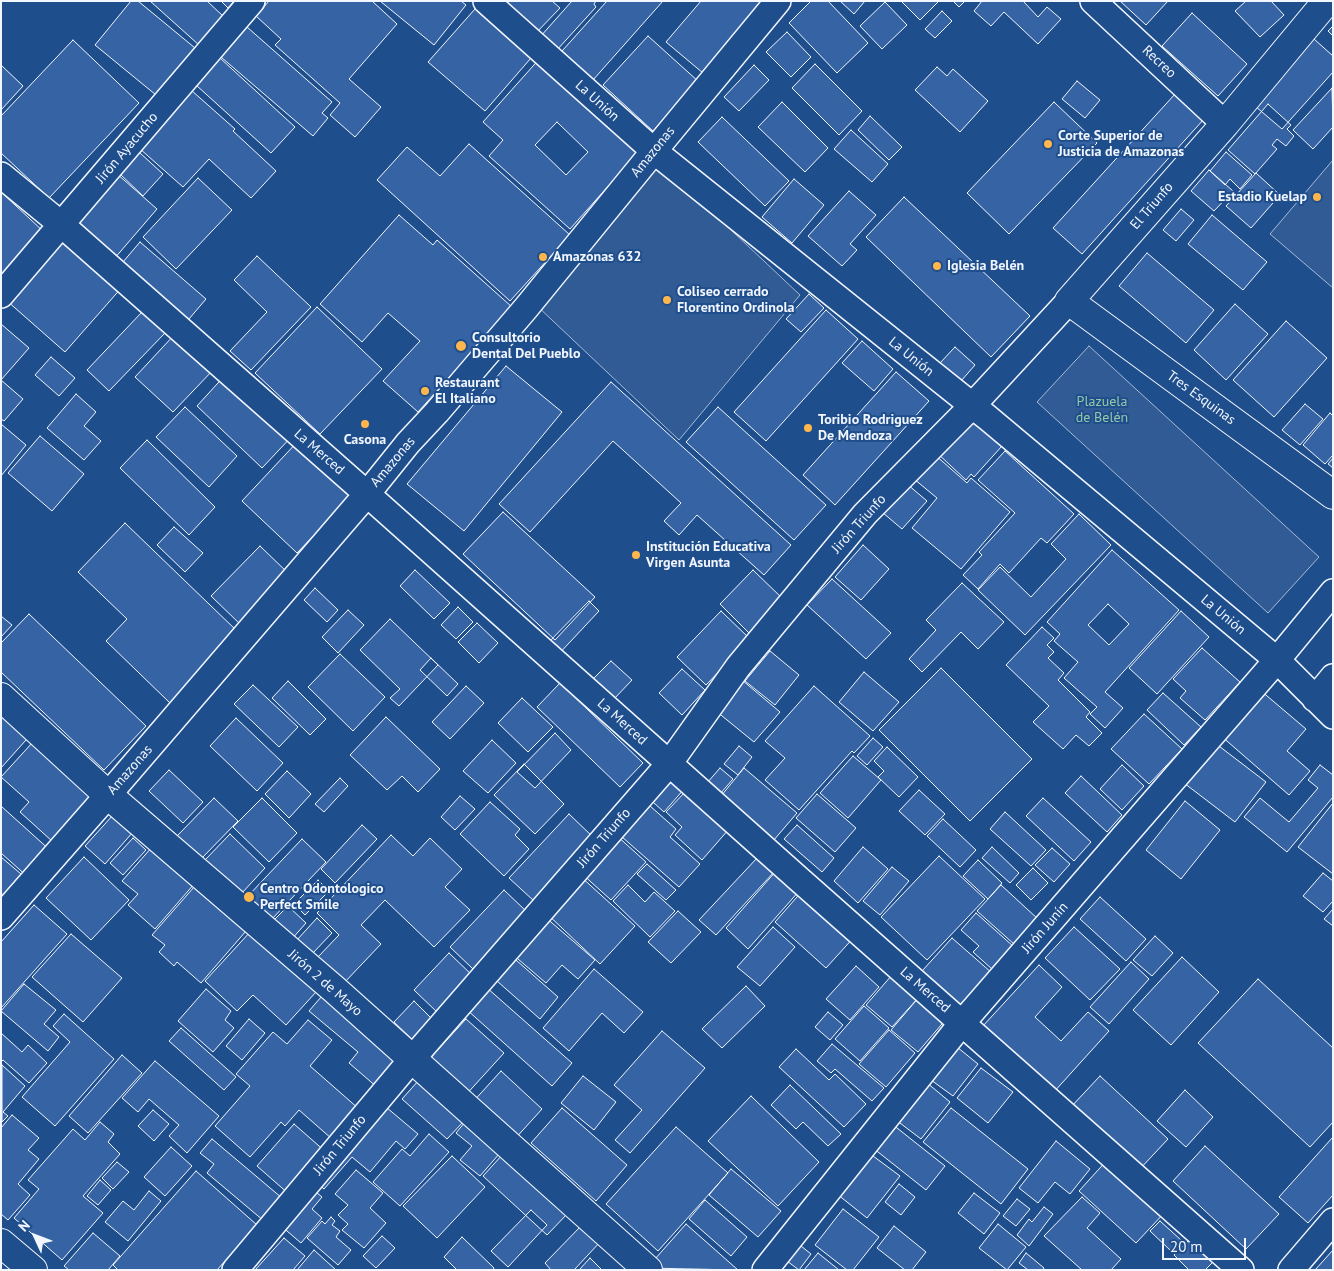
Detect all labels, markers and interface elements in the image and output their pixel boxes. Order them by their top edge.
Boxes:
street label: Recreo [1139,42,1179,82]
street label: La Unión [572,77,622,125]
street label: Jirón Ayacucho [92,109,162,187]
street label: Amazonas [627,123,679,181]
place label: Corte Superior de Justicia de Amazonas [1058,128,1184,160]
marker: Corte Superior de Justicia de Amazonas [1042,138,1054,150]
street label: El Triunfo [1127,179,1177,233]
place label: Estadio Kuelap [1218,189,1307,205]
marker: Estadio Kuelap [1311,191,1323,203]
place label: Amazonas 632 [553,249,641,265]
marker: Amazonas 632 [537,251,549,263]
place label: Iglesia Belén [947,258,1024,274]
marker: Iglesia Belén [931,260,943,272]
place label: Coliseo cerrado Florentino Ordinola [677,284,795,316]
marker: Coliseo cerrado Florentino Ordinola [661,294,673,306]
place label: Consultorio Dental Del Pueblo [472,330,580,362]
street label: La Unión [885,334,937,380]
marker: Consultorio Dental Del Pueblo [454,339,468,353]
street label: Tres Esquinas [1163,368,1239,428]
place label: Restaurant El Italiano [435,375,500,408]
marker: Restaurant El Italiano [419,385,431,397]
park label: Plazuela de Belén [1076,394,1128,427]
place label: Toribio Rodriguez De Mendoza [818,412,923,444]
marker: Casona [359,418,371,430]
marker: Toribio Rodriguez De Mendoza [802,422,814,434]
street label: La Merced [290,426,348,478]
place label: Casona [344,432,386,448]
street label: Amazonas [367,433,419,491]
street label: Jirón Triunfo [828,491,890,557]
place label: Institución Educativa Virgen Asunta [646,539,771,572]
marker: Institución Educativa Virgen Asunta [630,549,642,561]
street label: La Unión [1197,591,1249,639]
street label: La Merced [594,695,650,749]
street label: Amazonas [104,742,156,798]
street label: Jirón Triunfo [574,805,634,871]
place label: Centro Odontologico Perfect Smile [260,881,384,914]
marker: Centro Odontologico Perfect Smile [242,890,256,904]
street label: Jirón Junín [1018,899,1072,957]
street label: Jirón 2 de Mayo [284,946,366,1020]
street label: La Merced [896,964,954,1016]
street label: Jirón Triunfo [310,1112,370,1178]
north arrow [10,1211,60,1261]
text: N [14,1216,34,1235]
scale bar [1164,1228,1248,1260]
text: 20 m [1170,1237,1203,1256]

